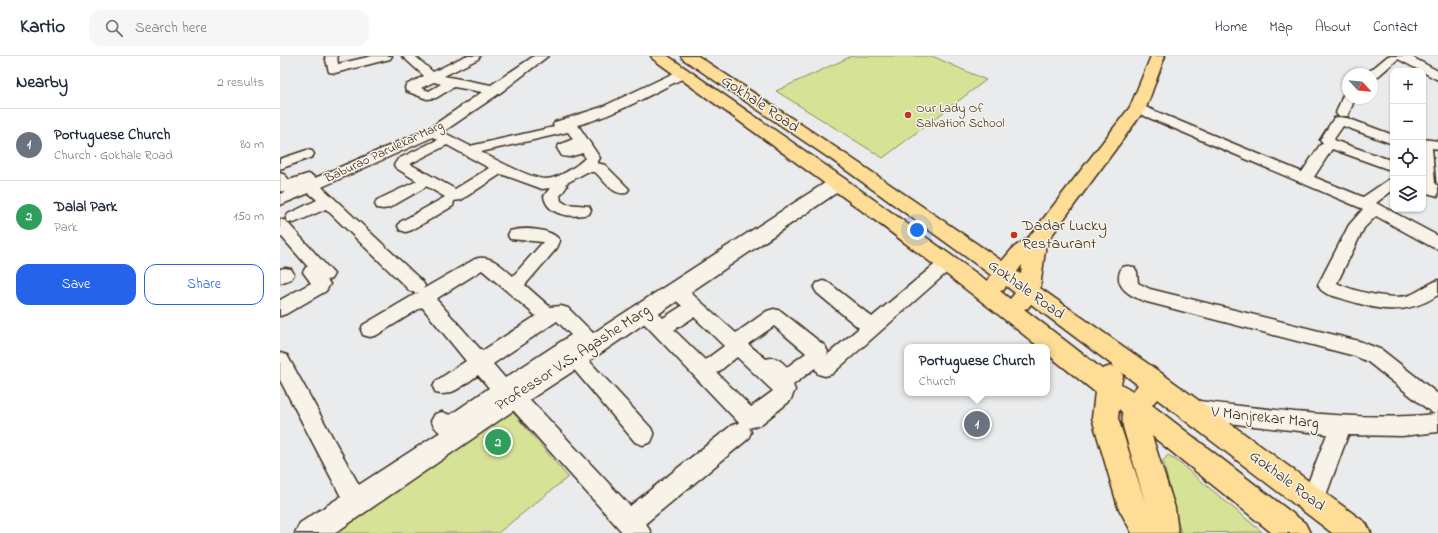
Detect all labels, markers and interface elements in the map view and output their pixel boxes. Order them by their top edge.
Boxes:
search box [89,10,369,46]
text: Kartio [20,14,65,41]
icon: search [103,17,125,39]
text: Search here [135,17,207,39]
text: Home [1215,17,1247,38]
text: Map [1269,17,1293,38]
text: About [1315,17,1351,38]
text: Contact [1373,17,1418,38]
north arrow [1342,68,1378,104]
map controls [1390,68,1426,212]
button: + [1390,68,1426,104]
street label: Gokhale Road [716,69,804,139]
text: Nearby [16,70,68,95]
text: 2 results [217,73,264,92]
place label: Our Lady Of Salvation School [916,99,1004,133]
button: − [1390,104,1426,140]
marker: Our Lady Of Salvation School [903,110,913,120]
street label: Baburao Parulekar Marg [321,116,447,189]
text: Portuguese Church [54,124,170,146]
text: 1 [27,135,31,154]
text: 80 m [240,135,264,154]
button: locate [1390,140,1426,176]
text: Church · Gokhale Road [54,146,173,165]
button: layers [1390,176,1426,212]
text: Dalal Park [54,196,117,218]
text: 2 [26,207,32,226]
text: 150 m [233,207,264,226]
place label: Dadar Lucky Restaurant [1021,214,1107,256]
text: Park [54,218,78,237]
your location [907,220,927,240]
marker: Dadar Lucky Restaurant [1009,230,1019,240]
street label: Gokhale Road [983,254,1069,326]
button: Save [16,264,136,305]
button: Share [144,264,264,305]
street label: Professor V.S. Agashe Marg [490,299,656,417]
popup [904,344,1050,396]
text: Portuguese Church [919,350,1035,372]
text: Church [919,372,956,391]
street label: V Manjrekar Marg [1209,400,1320,436]
pin: 1 [964,409,990,439]
pin: 2 [485,427,511,457]
street label: Gokhale Road [1244,444,1330,518]

